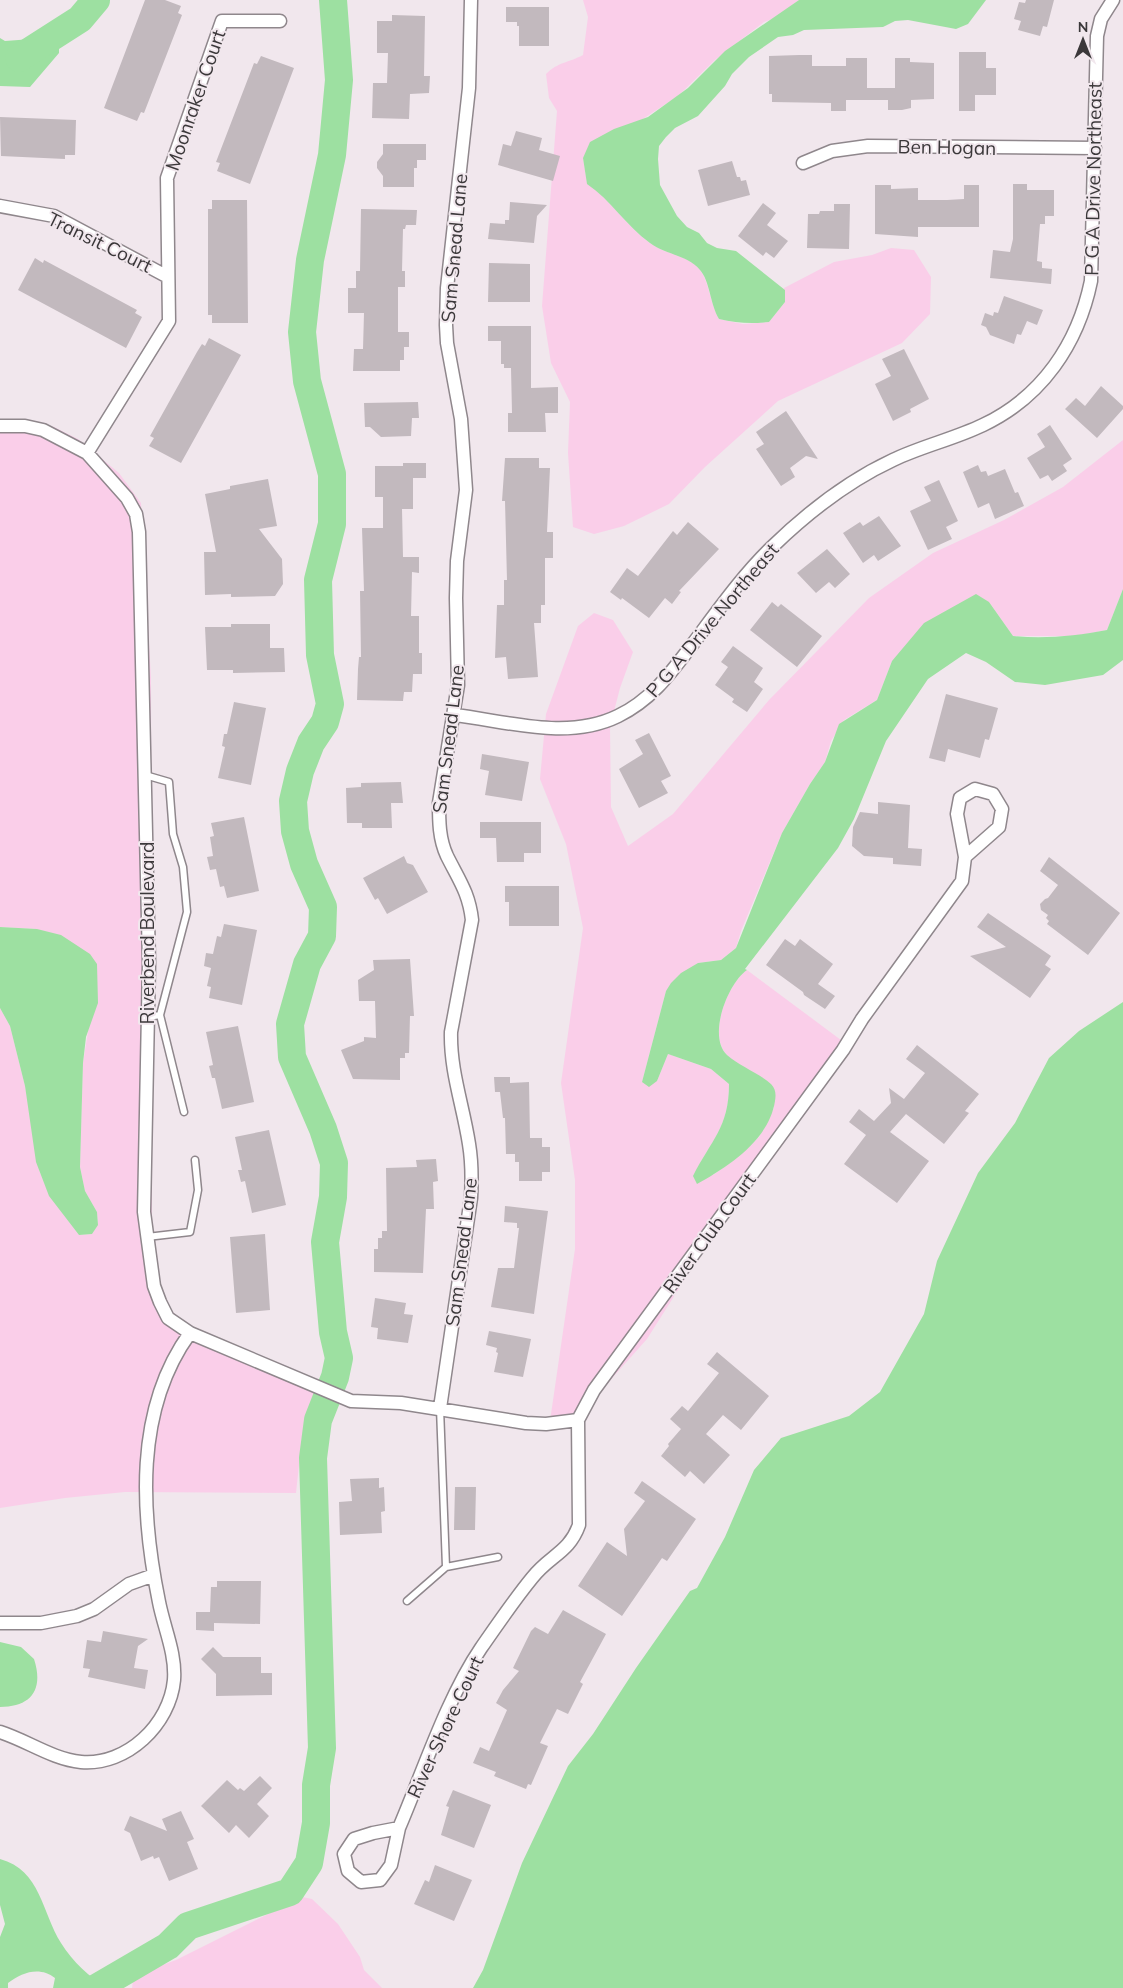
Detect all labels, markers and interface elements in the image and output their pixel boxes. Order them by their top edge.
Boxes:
north arrow [1058,15,1108,65]
text: N [1078,18,1088,36]
street label: Moonraker Court [160,26,230,174]
street label: P G A Drive Northeast [1079,82,1107,276]
street label: Ben Hogan [897,134,997,160]
street label: Sam Snead Lane [436,173,472,323]
street label: Transit Court [44,206,156,278]
street label: P G A Drive Northeast [640,538,784,702]
street label: Sam Snead Lane [427,664,469,814]
street label: Riverbend Boulevard [135,841,159,1025]
street label: River Club Court [657,1168,761,1298]
street label: Sam Snead Lane [440,1177,482,1327]
street label: River Shore Court [402,1652,489,1802]

